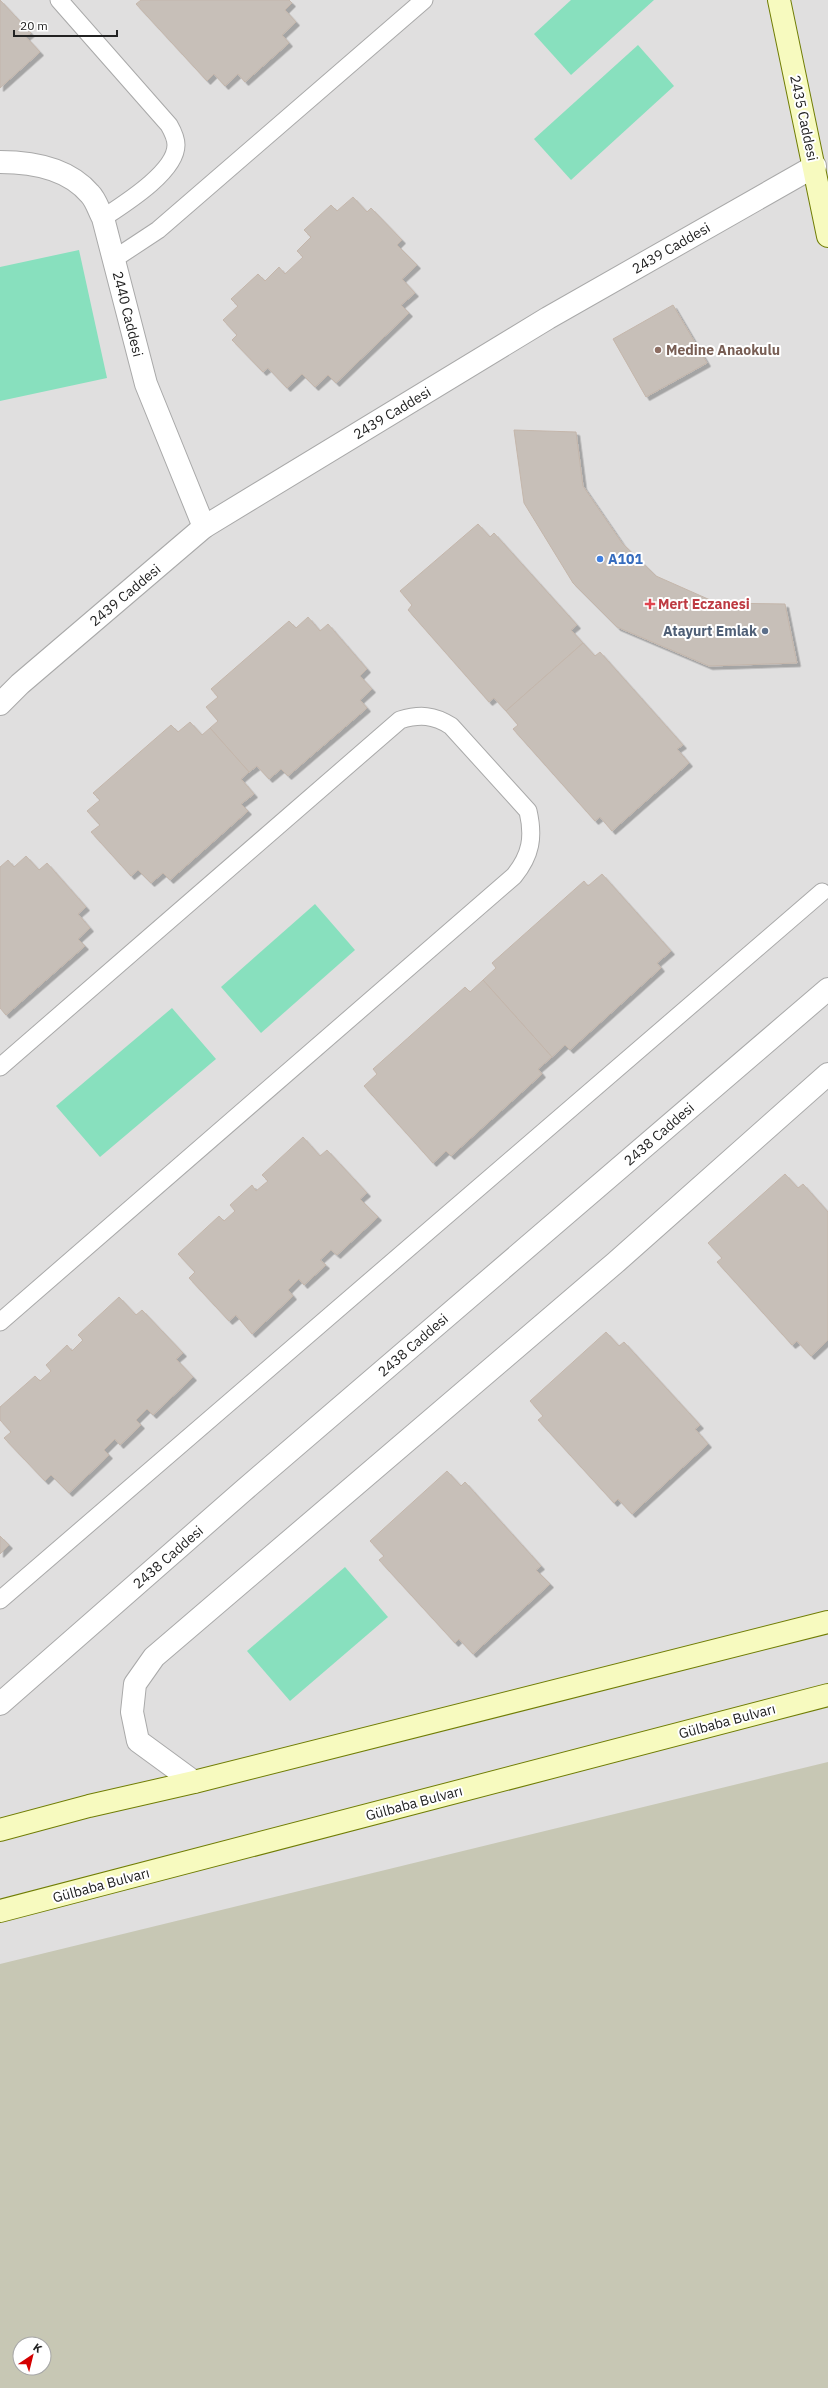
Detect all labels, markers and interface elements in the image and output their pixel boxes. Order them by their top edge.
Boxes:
scale bar [14,12,117,38]
text: 20 m [20,18,48,33]
street label: 2435 Caddesi [786,73,822,163]
street label: 2439 Caddesi [629,218,713,278]
street label: 2440 Caddesi [109,269,147,359]
place label: Medine Anaokulu [666,341,780,359]
marker: Medine Anaokulu [653,345,663,355]
street label: 2439 Caddesi [350,383,434,443]
place label: A101 [608,550,643,568]
marker: A101 [595,554,605,564]
street label: 2439 Caddesi [86,560,164,630]
place label: Mert Eczanesi [658,595,750,613]
marker: Mert Eczanesi [645,599,655,609]
place label: Atayurt Emlak [663,622,758,640]
marker: Atayurt Emlak [760,626,770,636]
street label: 2438 Caddesi [620,1099,698,1169]
street label: 2438 Caddesi [374,1310,452,1380]
street label: 2438 Caddesi [129,1522,207,1592]
street label: Gülbaba Bulvarı [677,1699,777,1743]
street label: Gülbaba Bulvarı [364,1781,464,1825]
street label: Gülbaba Bulvarı [51,1863,151,1907]
north arrow [12,2336,52,2376]
text: K [31,2340,45,2356]

